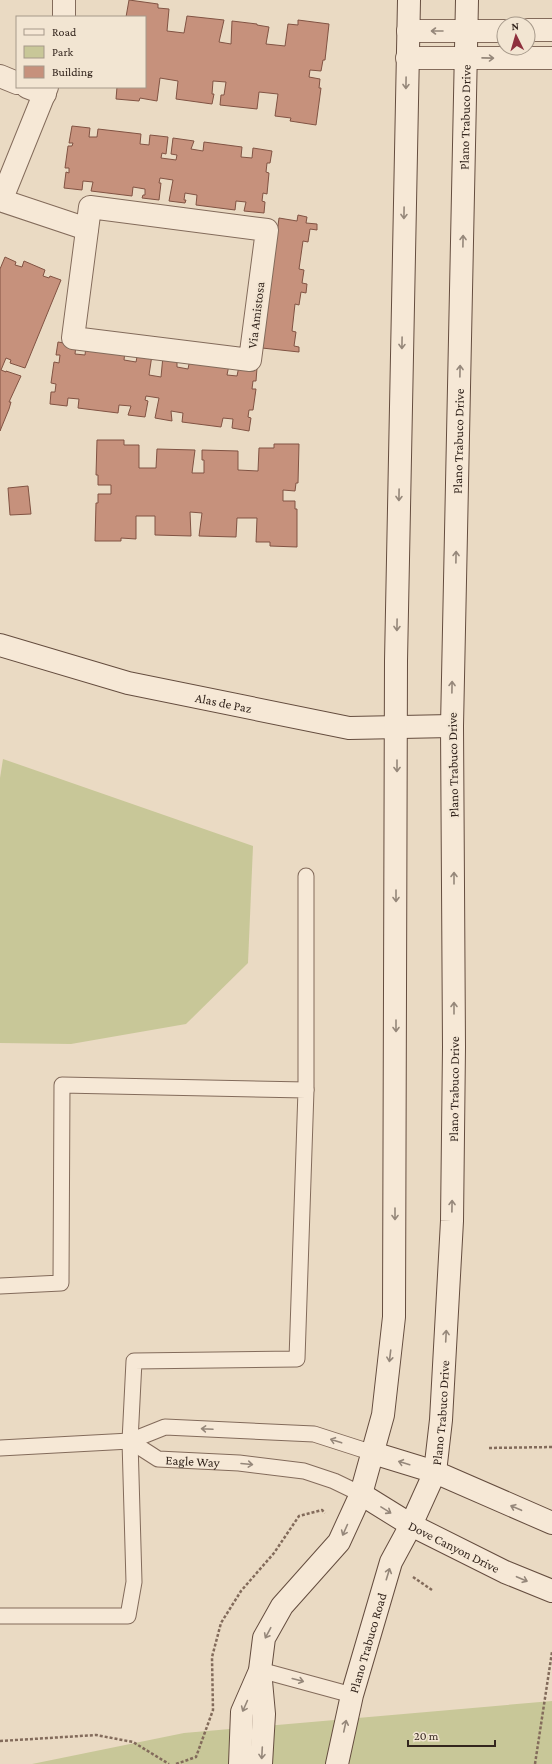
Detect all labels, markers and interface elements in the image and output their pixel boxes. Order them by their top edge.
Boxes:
legend [16,16,146,88]
north arrow [496,16,536,56]
text: N [511,20,520,32]
text: Road [52,25,77,39]
one-way arrow [431,27,444,35]
text: Park [52,45,74,59]
one-way arrow [481,54,494,62]
street label: Plano Trabuco Drive [456,64,473,170]
text: Building [52,65,93,79]
one-way arrow [403,76,410,89]
one-way arrow [400,206,408,219]
one-way arrow [459,235,467,248]
street label: Via Amistosa [244,281,268,349]
one-way arrow [398,336,406,349]
one-way arrow [456,365,464,378]
street label: Plano Trabuco Drive [449,388,466,494]
one-way arrow [396,488,403,501]
one-way arrow [452,551,459,564]
one-way arrow [393,618,401,631]
one-way arrow [449,681,456,694]
street label: Alas de Paz [194,689,254,716]
street label: Plano Trabuco Drive [445,712,461,818]
one-way arrow [393,759,401,772]
one-way arrow [450,872,457,885]
one-way arrow [392,889,400,902]
one-way arrow [450,1002,458,1015]
one-way arrow [392,1019,400,1032]
street label: Plano Trabuco Drive [445,1036,462,1142]
one-way arrow [448,1200,456,1213]
one-way arrow [391,1207,399,1220]
one-way arrow [443,1330,450,1343]
one-way arrow [386,1349,394,1362]
street label: Plano Trabuco Drive [428,1359,452,1466]
one-way arrow [201,1425,214,1432]
one-way arrow [329,1437,342,1444]
street label: Eagle Way [165,1452,221,1470]
one-way arrow [398,1459,411,1466]
one-way arrow [240,1460,253,1468]
one-way arrow [510,1504,522,1511]
one-way arrow [380,1506,392,1514]
street label: Dove Canyon Drive [406,1518,502,1576]
one-way arrow [341,1523,348,1535]
one-way arrow [385,1568,392,1581]
one-way arrow [515,1575,527,1583]
street label: Plano Trabuco Road [346,1591,389,1695]
one-way arrow [263,1627,271,1639]
one-way arrow [291,1677,304,1684]
one-way arrow [240,1699,248,1711]
one-way arrow [342,1720,350,1733]
scale bar [408,1722,495,1748]
text: 20 m [414,1729,439,1743]
one-way arrow [258,1746,265,1759]

